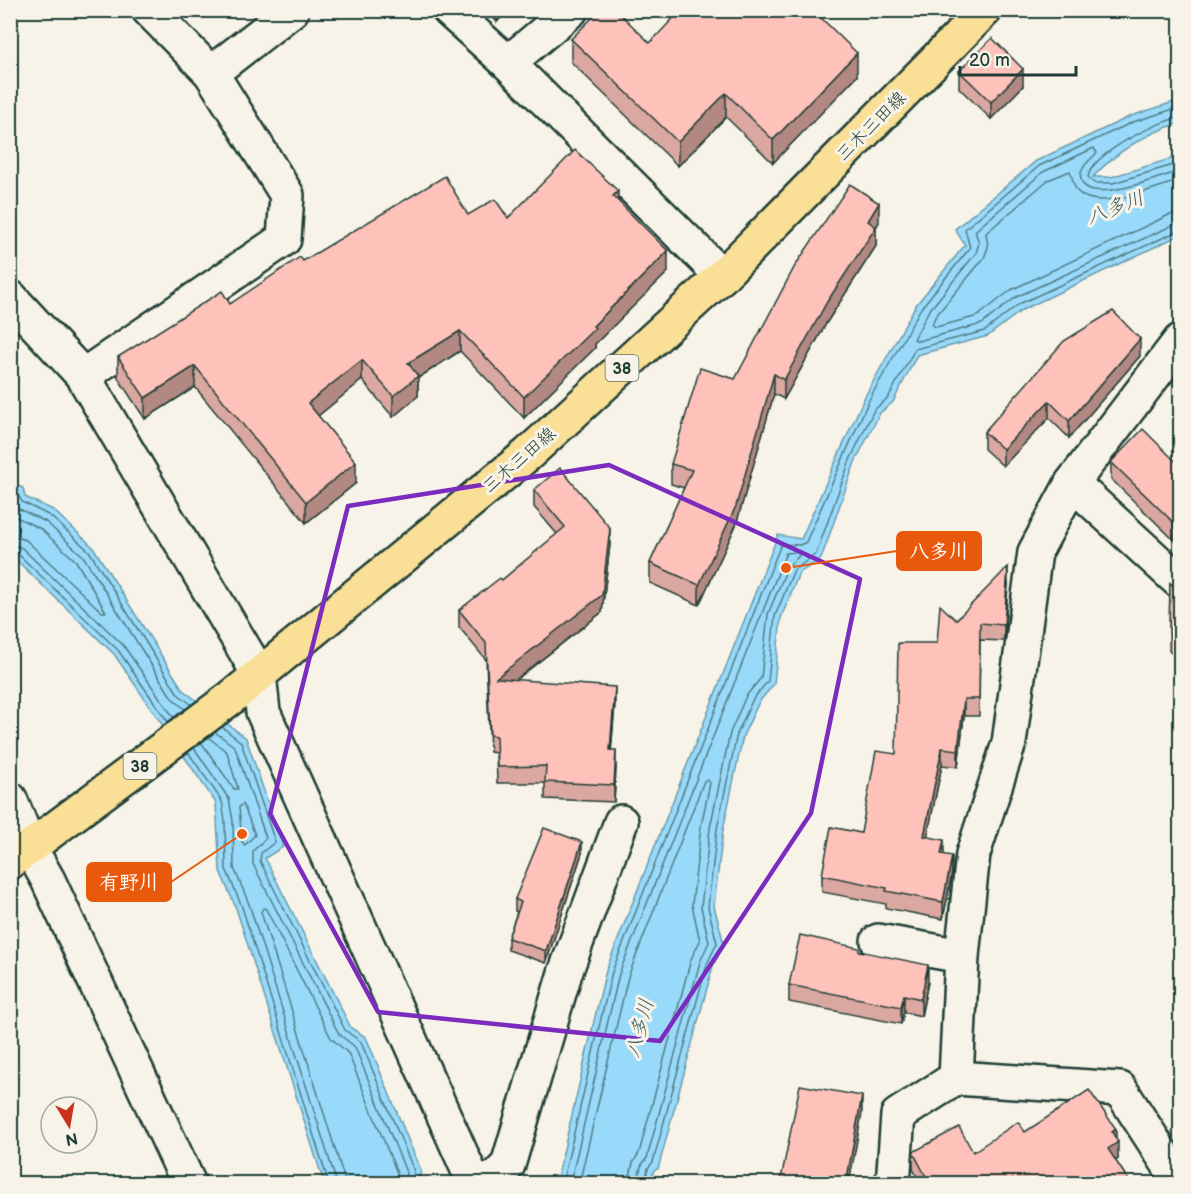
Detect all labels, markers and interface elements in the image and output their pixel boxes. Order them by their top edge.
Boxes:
scale bar [960,39,1076,77]
text: 20 m [969,50,1010,71]
street label: 三木三田線 [832,87,911,166]
water label: 八多川 [1083,186,1148,230]
road number: 38 [606,355,638,381]
street label: 三木三田線 [478,423,560,498]
callout: 八多川 [897,532,981,570]
text: 八多川 [909,540,969,564]
road number: 38 [124,753,156,779]
callout: 有野川 [87,863,171,901]
text: 有野川 [99,871,159,895]
water label: 八多川 [621,996,659,1060]
north arrow [39,1095,99,1155]
text: N [64,1128,79,1149]

